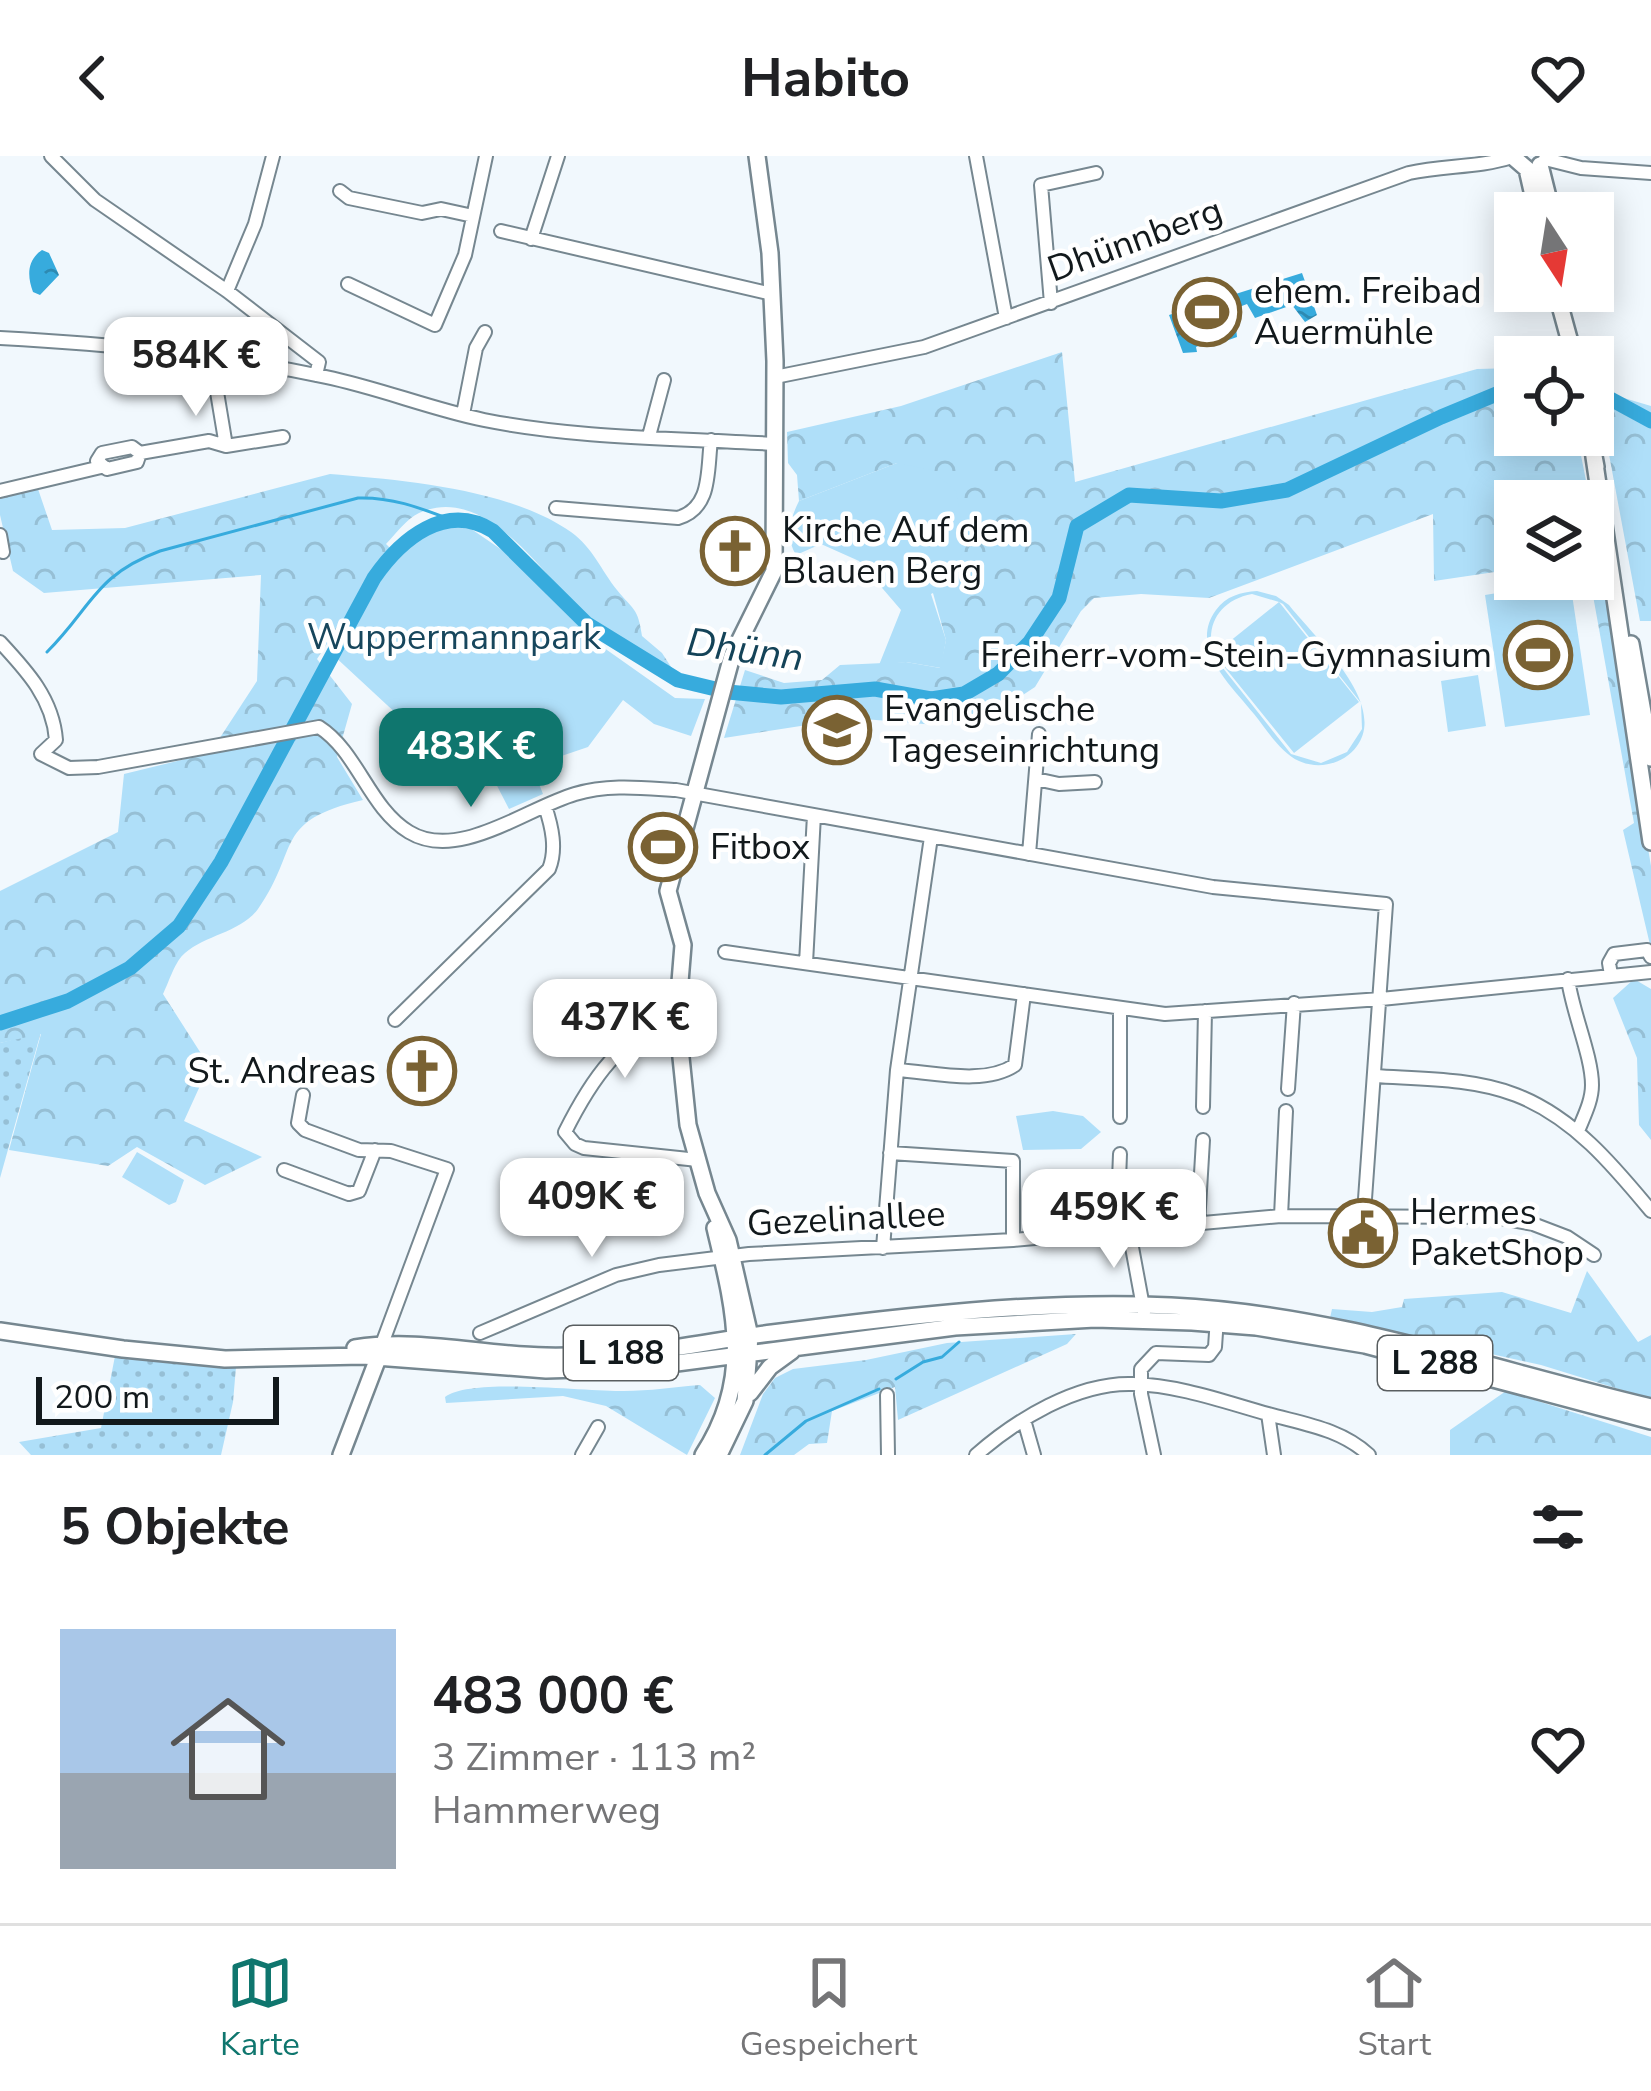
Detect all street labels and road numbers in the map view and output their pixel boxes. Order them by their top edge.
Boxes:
street label: Dhünnberg [1041,186,1229,294]
street label: Gezelinallee [746,1189,946,1249]
road number: L 188 [564,1326,678,1380]
road number: L 288 [1378,1336,1492,1390]

